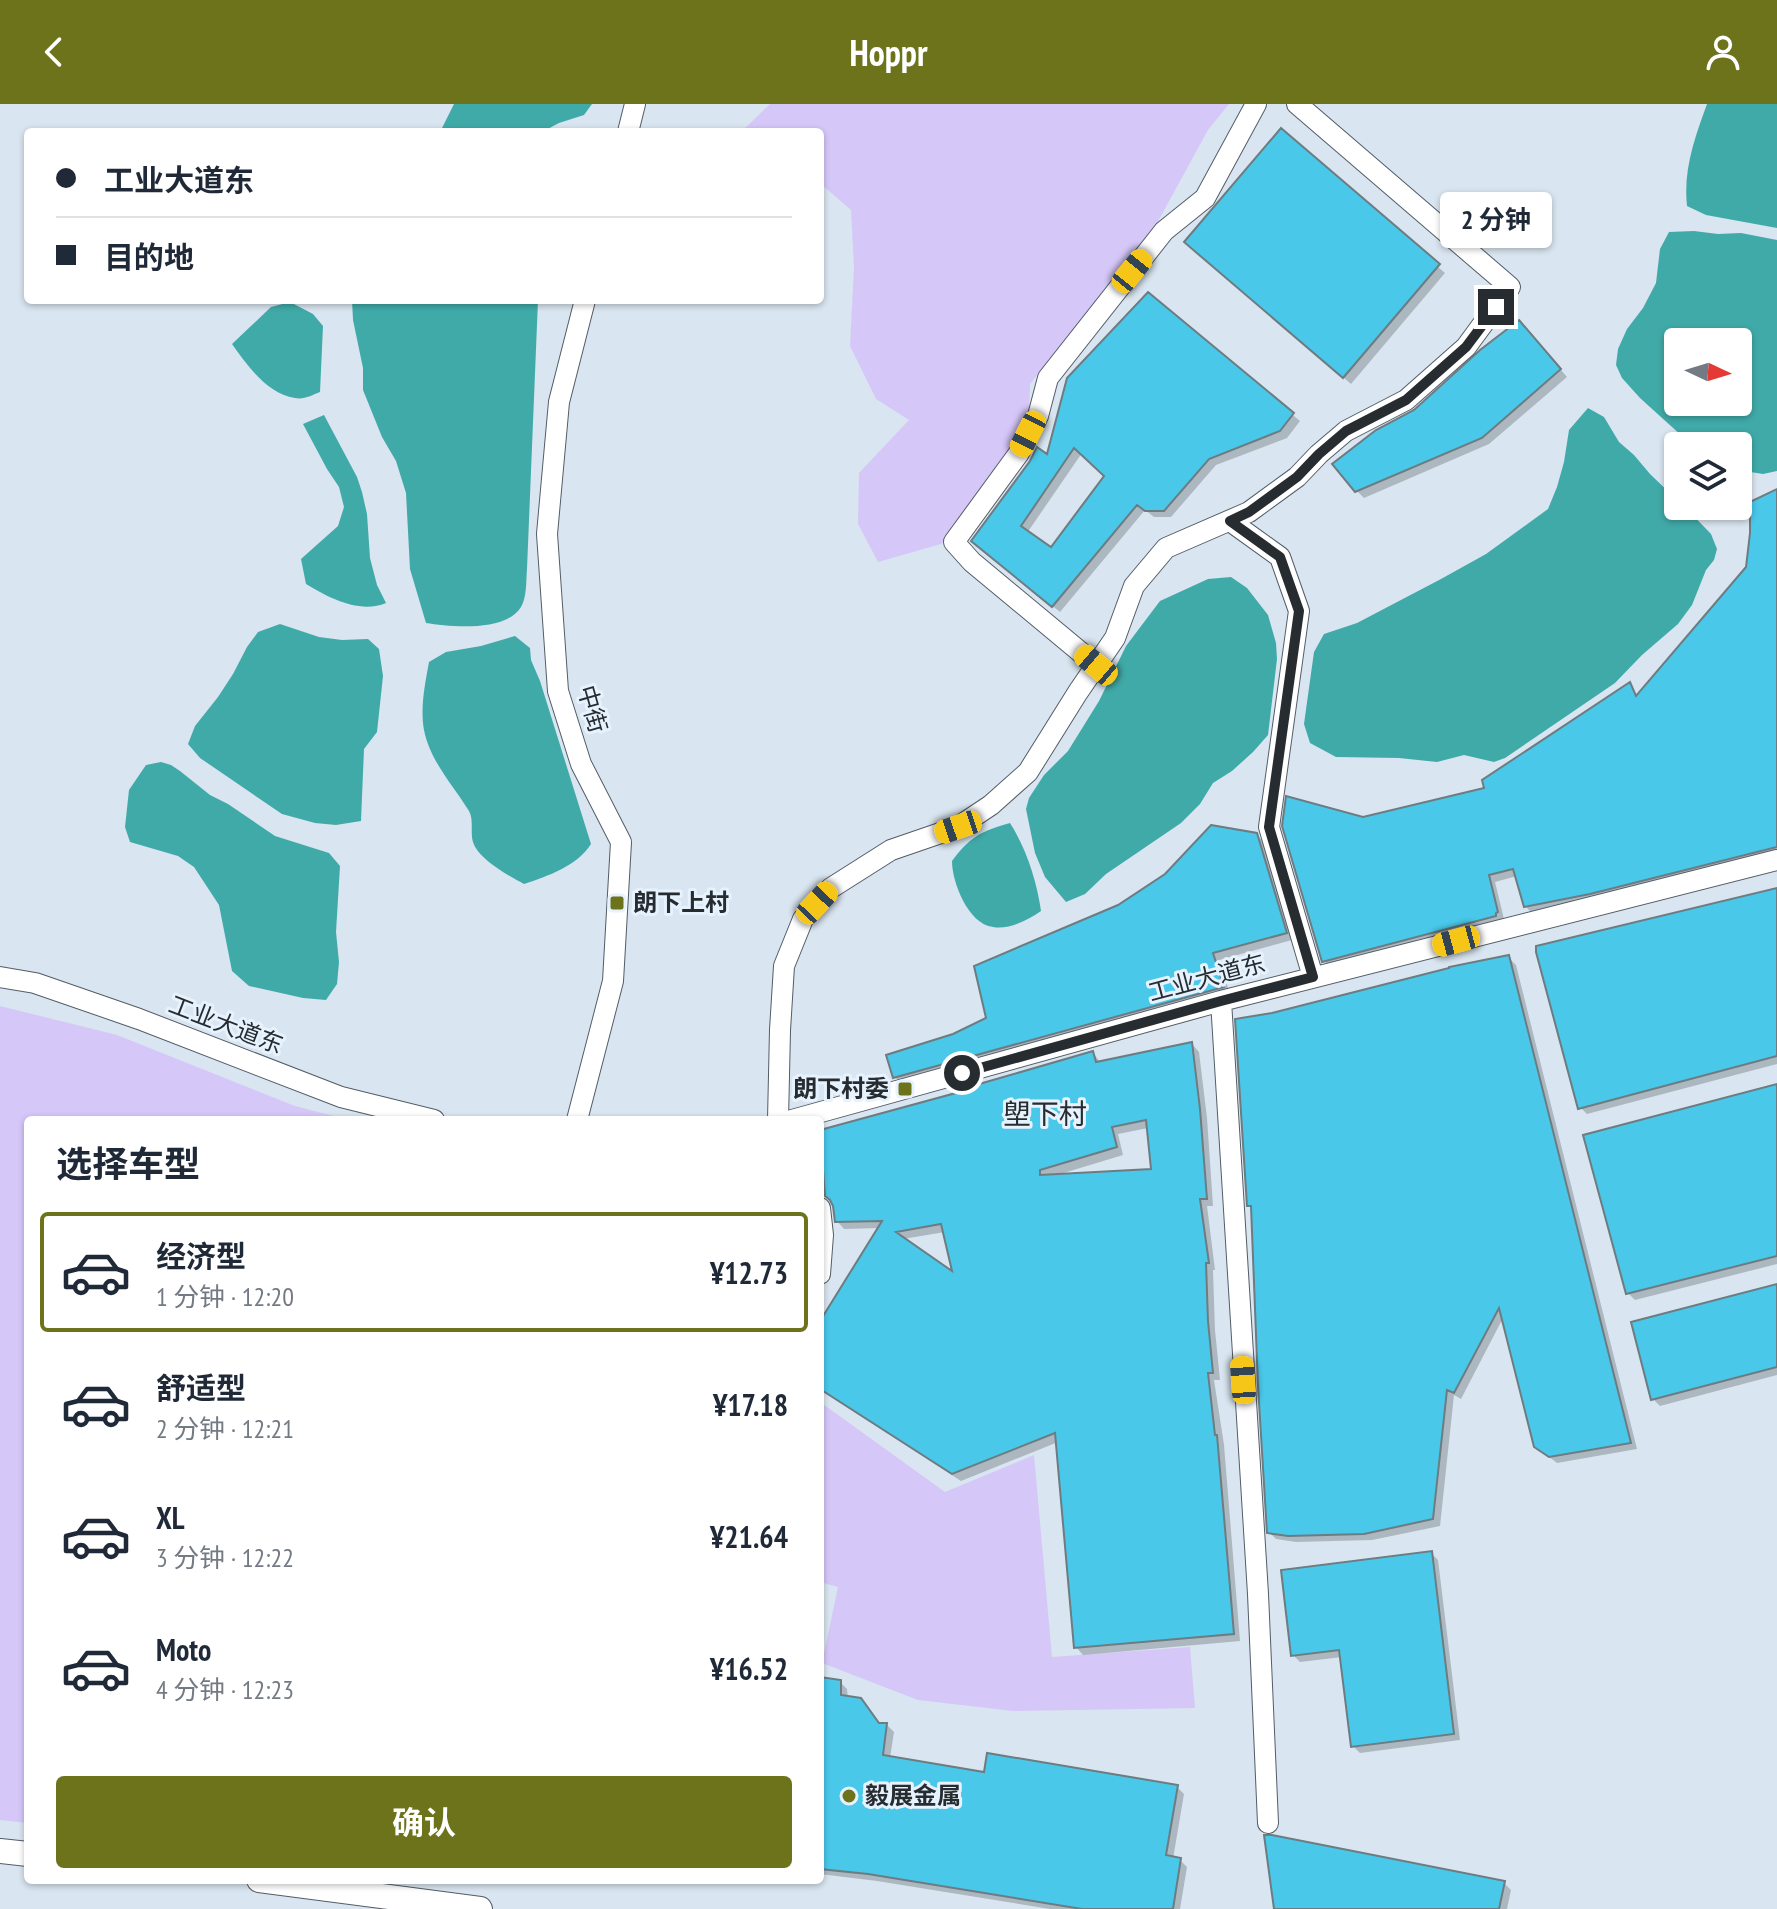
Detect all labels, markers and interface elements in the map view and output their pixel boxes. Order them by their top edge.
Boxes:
text: Hoppr [850,29,927,76]
icon: back [32,30,76,74]
icon: person [1701,30,1745,74]
text: 工业大道东 [104,160,254,199]
callout: 2 分钟 [1440,191,1552,247]
text: 2 分钟 [1461,203,1531,236]
text: 目的地 [104,237,194,276]
car [1108,245,1156,297]
route end [1478,289,1514,325]
north arrow [1664,328,1752,416]
map controls [1664,328,1752,520]
car [1006,407,1050,461]
button: layers [1664,432,1752,520]
car [1070,640,1122,690]
street label: 中街 [571,682,614,736]
car [931,808,985,846]
car [792,877,842,929]
place label: 朗下上村 [633,887,729,918]
marker: 朗下上村 [608,894,626,912]
car [1430,923,1482,959]
street label: 工业大道东 [1145,947,1269,1008]
street label: 工业大道东 [165,989,288,1061]
route start [944,1055,980,1091]
place label: 朗下村委 [793,1073,889,1104]
marker: 朗下村委 [896,1080,914,1098]
district label: 塱下村 [1003,1095,1087,1132]
text: 选择车型 [56,1140,200,1187]
icon: car [60,1236,132,1308]
text: 经济型 [156,1236,246,1275]
text: ¥12.73 [710,1253,788,1292]
text: 1 分钟 · 12:20 [156,1280,294,1313]
car [1229,1355,1257,1405]
icon: car [60,1368,132,1440]
text: 舒适型 [156,1368,246,1407]
text: ¥17.18 [713,1385,788,1424]
text: 2 分钟 · 12:21 [156,1412,294,1445]
text: XL [156,1498,185,1537]
icon: car [60,1500,132,1572]
text: ¥21.64 [710,1517,788,1556]
text: 3 分钟 · 12:22 [156,1541,294,1574]
text: Moto [156,1630,211,1669]
icon: car [60,1632,132,1704]
text: ¥16.52 [710,1649,788,1688]
text: 4 分钟 · 12:23 [156,1673,294,1706]
button: 确认 [56,1776,792,1868]
place label: 毅展金属 [865,1780,961,1811]
marker: 毅展金属 [840,1787,858,1805]

